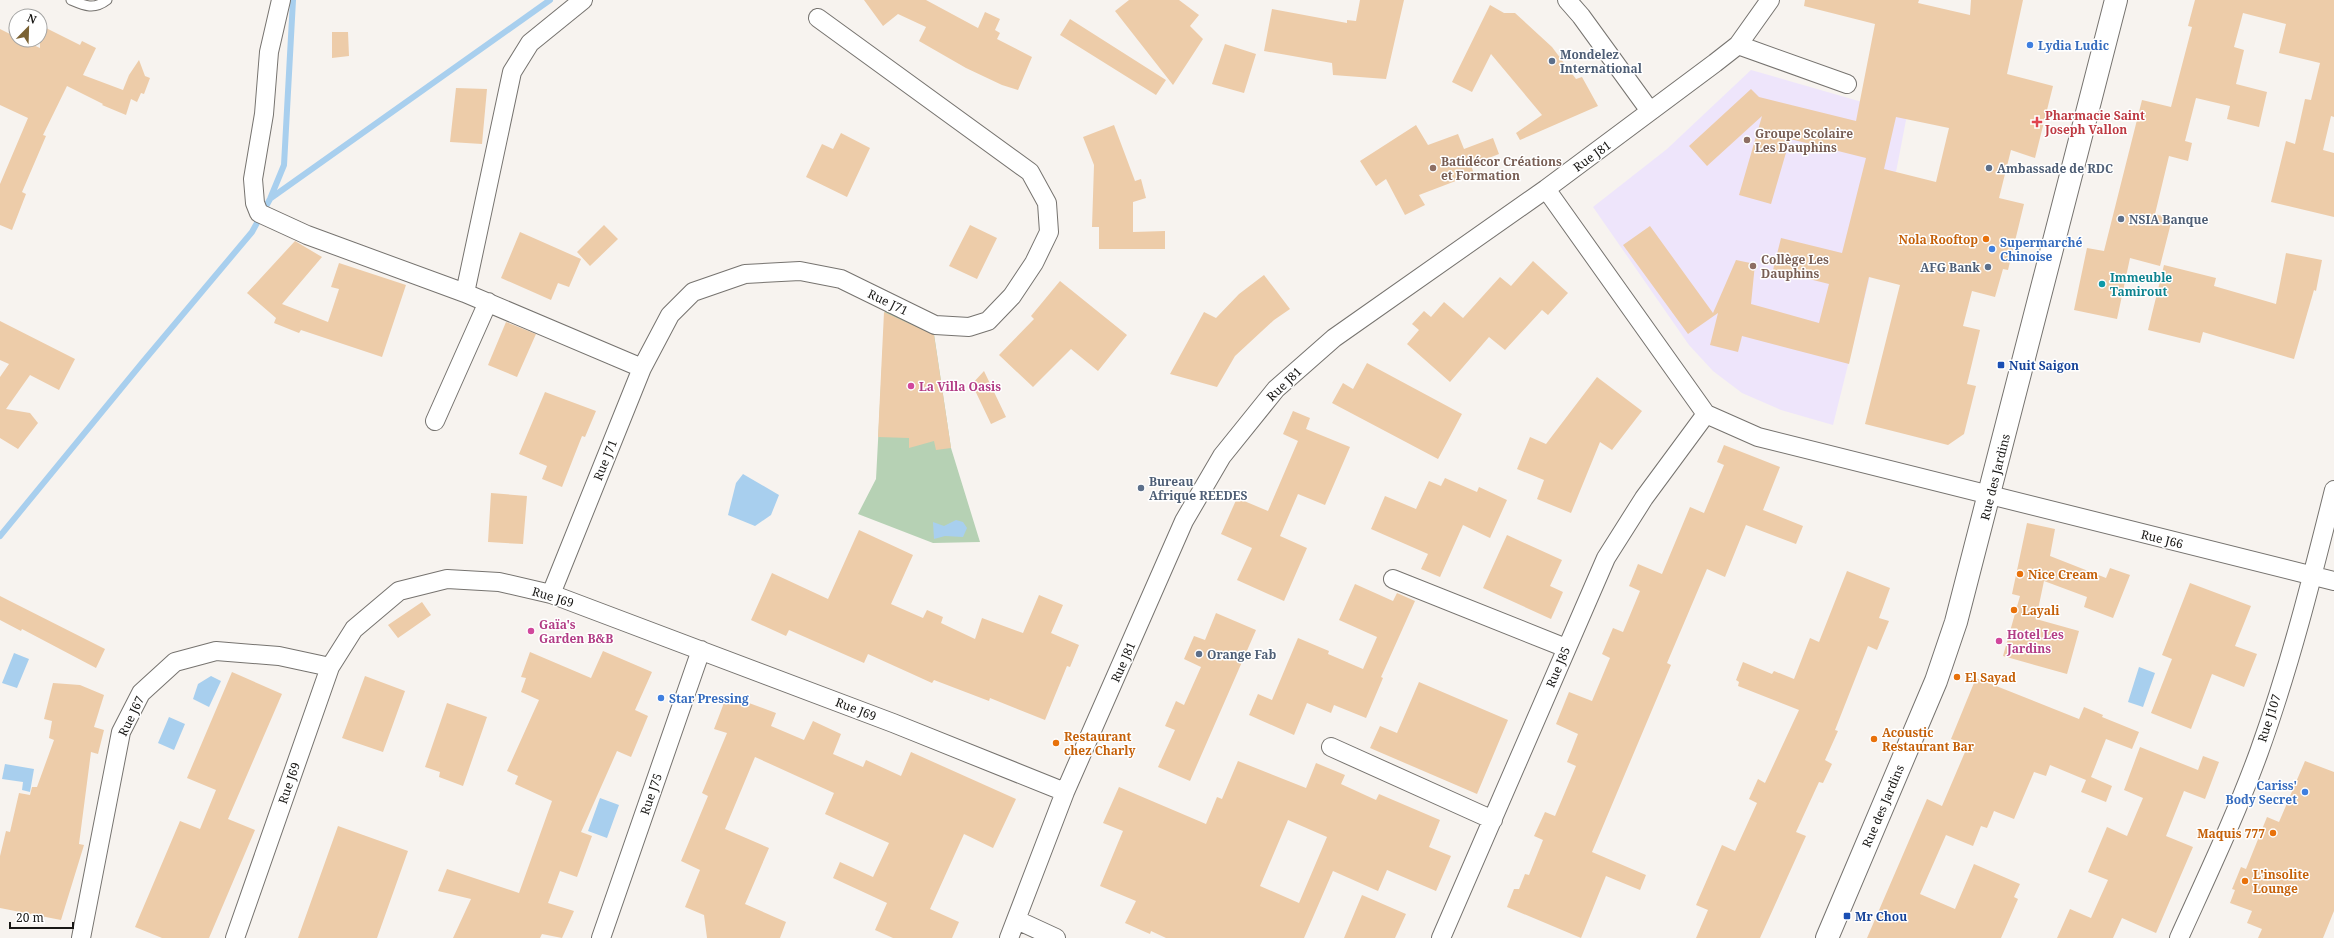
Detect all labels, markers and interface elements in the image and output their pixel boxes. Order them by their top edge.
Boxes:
north arrow [8,8,48,48]
text: N [25,10,39,27]
place label: Lydia Ludic [2038,37,2109,54]
marker: Lydia Ludic [2025,40,2035,50]
place label: Mondelez International [1560,46,1643,77]
marker: Mondelez International [1547,56,1557,66]
place label: Pharmacie Saint Joseph Vallon [2044,107,2145,138]
marker: Pharmacie Saint Joseph Vallon [2032,117,2042,127]
place label: Groupe Scolaire Les Dauphins [1755,125,1853,156]
marker: Groupe Scolaire Les Dauphins [1742,135,1752,145]
street label: Rue J81 [1570,137,1614,175]
place label: Batidécor Créations et Formation [1441,153,1562,184]
place label: Ambassade de RDC [1997,160,2113,177]
marker: Batidécor Créations et Formation [1428,163,1438,173]
marker: Ambassade de RDC [1984,163,1994,173]
place label: NSIA Banque [2129,211,2208,228]
marker: NSIA Banque [2116,214,2126,224]
place label: Nola Rooftop [1898,231,1978,248]
marker: Nola Rooftop [1981,234,1991,244]
place label: Supermarché Chinoise [2000,234,2082,265]
marker: Supermarché Chinoise [1987,244,1997,254]
place label: Collège Les Dauphins [1761,251,1829,282]
place label: AFG Bank [1920,259,1980,276]
marker: Collège Les Dauphins [1748,261,1758,271]
marker: AFG Bank [1983,262,1993,272]
place label: Immeuble Tamirout [2110,269,2172,300]
marker: Immeuble Tamirout [2097,279,2107,289]
street label: Rue J71 [865,285,911,319]
place label: Nuit Saigon [2009,357,2079,374]
marker: Nuit Saigon [1996,360,2006,370]
street label: Rue J81 [1263,363,1305,405]
place label: La Villa Oasis [919,378,1001,395]
marker: La Villa Oasis [906,381,916,391]
street label: Rue des Jardins [1976,432,2014,522]
street label: Rue J71 [589,437,621,483]
place label: Bureau Afrique REEDES [1149,473,1247,504]
marker: Bureau Afrique REEDES [1136,483,1146,493]
street label: Rue J66 [2139,526,2185,552]
place label: Nice Cream [2028,566,2098,583]
marker: Nice Cream [2015,569,2025,579]
street label: Rue J69 [530,583,576,611]
place label: Layali [2022,602,2060,619]
marker: Layali [2009,605,2019,615]
place label: Gaïa's Garden B&B [539,616,613,647]
marker: Gaïa's Garden B&B [526,626,536,636]
place label: Hotel Les Jardins [2006,626,2064,657]
marker: Hotel Les Jardins [1994,636,2004,646]
street label: Rue J81 [1107,639,1139,685]
street label: Rue J85 [1542,644,1574,690]
place label: Orange Fab [1207,646,1277,663]
marker: Orange Fab [1194,649,1204,659]
place label: El Sayad [1965,669,2016,686]
marker: El Sayad [1952,672,1962,682]
place label: Star Pressing [669,690,749,707]
street label: Rue J107 [2253,692,2285,744]
street label: Rue J67 [114,693,148,739]
marker: Star Pressing [656,693,666,703]
street label: Rue J69 [833,693,879,725]
place label: Acoustic Restaurant Bar [1882,724,1975,755]
place label: Restaurant chez Charly [1064,728,1135,759]
marker: Acoustic Restaurant Bar [1869,734,1879,744]
marker: Restaurant chez Charly [1051,738,1061,748]
street label: Rue J69 [274,760,304,806]
street label: Rue des Jardins [1858,762,1908,850]
street label: Rue J75 [636,771,666,817]
place label: Cariss' Body Secret [2226,777,2297,808]
marker: Cariss' Body Secret [2300,787,2310,797]
place label: Maquis 777 [2197,825,2265,842]
marker: Maquis 777 [2268,828,2278,838]
place label: L'insolite Lounge [2253,866,2309,897]
marker: L'insolite Lounge [2240,876,2250,886]
scale bar [10,904,73,930]
place label: Mr Chou [1855,908,1907,925]
text: 20 m [16,909,44,926]
marker: Mr Chou [1842,911,1852,921]

